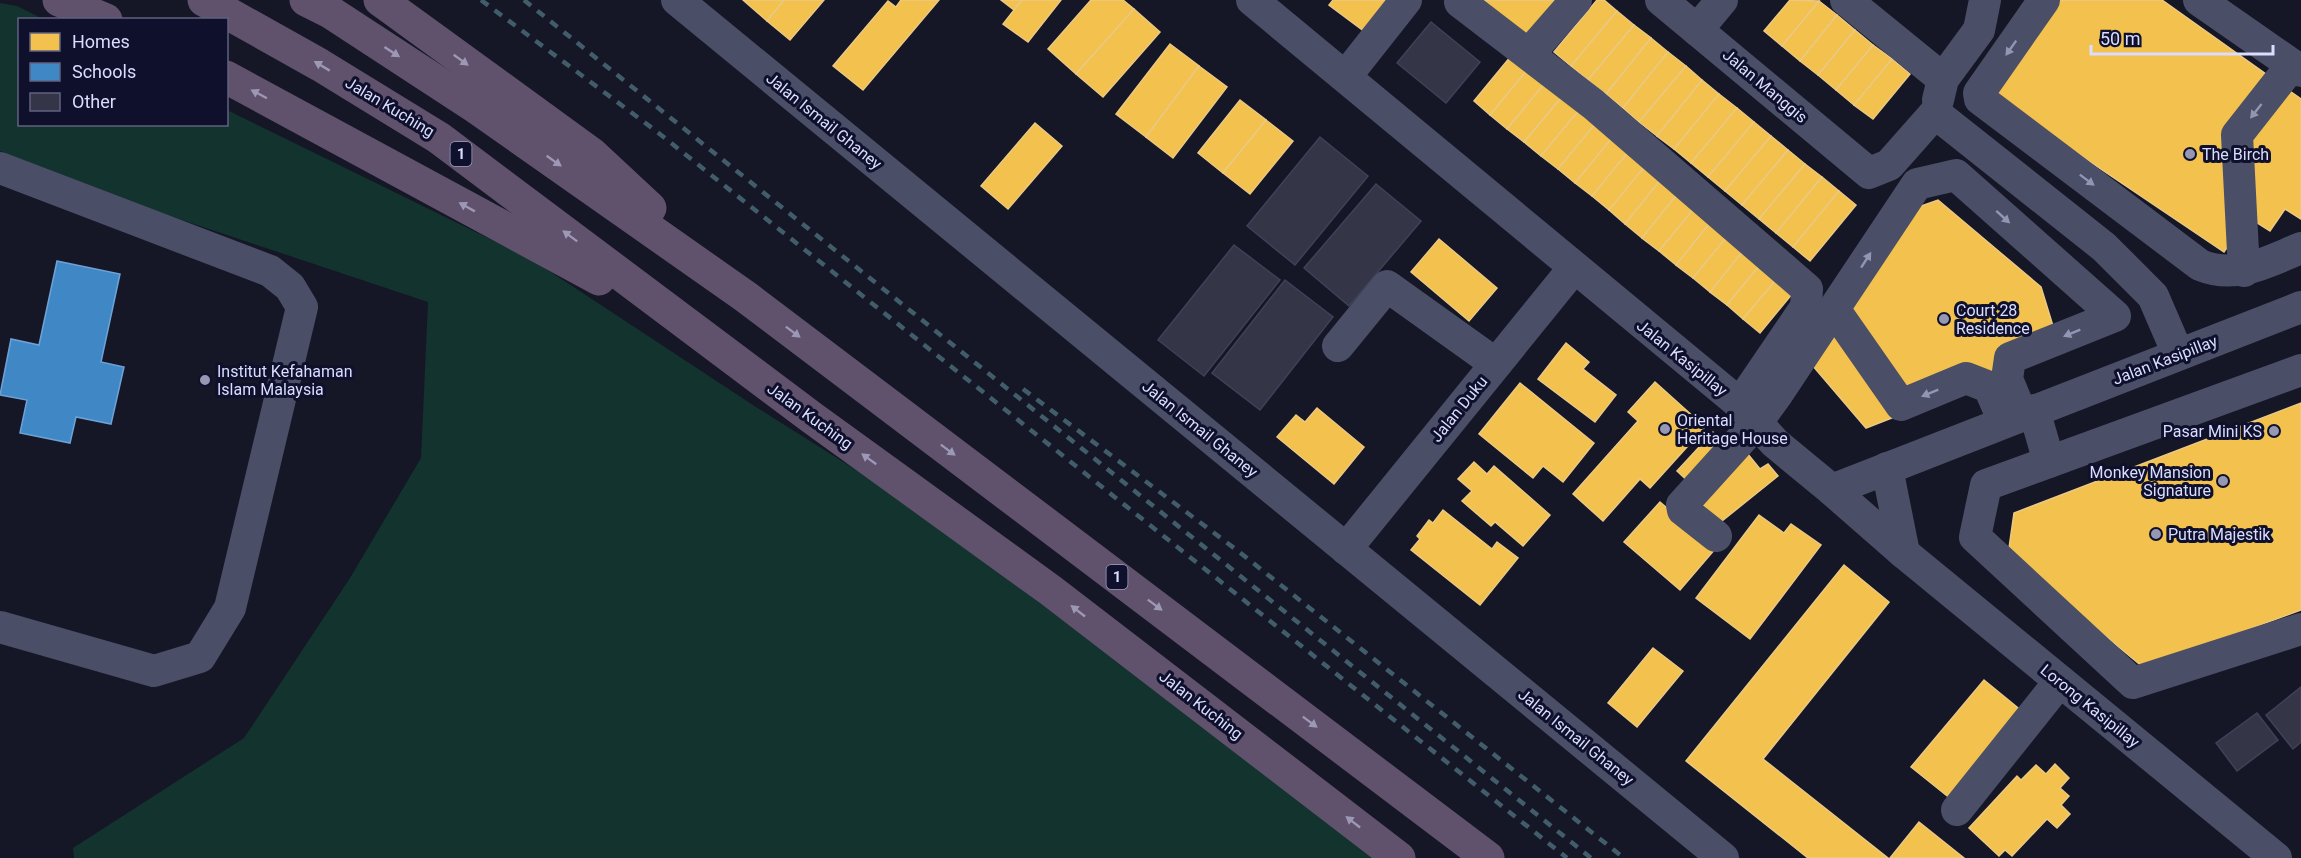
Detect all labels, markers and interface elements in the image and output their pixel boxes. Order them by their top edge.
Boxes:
legend [18,18,228,126]
scale bar [2091,18,2272,56]
text: 50 m [2100,28,2140,49]
text: Homes [72,31,130,52]
one-way arrow [2006,40,2017,56]
street label: Jalan Manggis [1719,45,1811,127]
one-way arrow [384,46,400,57]
one-way arrow [452,54,468,66]
text: Schools [72,61,136,82]
one-way arrow [314,61,330,72]
street label: Jalan Ismail Ghaney [762,69,886,174]
street label: Jalan Kuching [342,73,438,141]
one-way arrow [250,89,267,99]
text: Other [72,91,116,112]
one-way arrow [2250,103,2263,119]
road number: 1 [450,142,472,166]
place label: The Birch [2202,145,2269,164]
marker: The Birch [2183,147,2197,161]
one-way arrow [545,155,561,167]
one-way arrow [2079,173,2094,185]
one-way arrow [459,202,476,212]
one-way arrow [1996,210,2011,224]
one-way arrow [562,230,577,242]
one-way arrow [1861,252,1872,268]
place label: Court 28 Residence [1956,301,2030,338]
marker: Court 28 Residence [1937,312,1951,326]
street label: Jalan Kasipillay [1633,316,1731,400]
one-way arrow [785,326,800,338]
one-way arrow [2062,328,2080,338]
street label: Jalan Kasipillay [2110,331,2220,389]
place label: Institut Kefahaman Islam Malaysia [217,362,353,399]
street label: Jalan Duku [1427,372,1491,446]
marker: Institut Kefahaman Islam Malaysia [198,373,212,387]
street label: Jalan Ismail Ghaney [1138,377,1262,482]
street label: Jalan Kuching [764,379,856,453]
one-way arrow [1920,388,1938,398]
place label: Oriental Heritage House [1677,411,1788,448]
marker: Oriental Heritage House [1658,422,1672,436]
place label: Pasar Mini KS [2163,422,2262,441]
marker: Pasar Mini KS [2267,424,2281,438]
one-way arrow [940,444,956,457]
one-way arrow [862,454,877,466]
place label: Monkey Mansion Signature [2090,463,2211,500]
marker: Monkey Mansion Signature [2216,474,2230,488]
place label: Putra Majestik [2168,525,2271,544]
marker: Putra Majestik [2149,527,2163,541]
road number: 1 [1106,565,1128,589]
one-way arrow [1146,599,1162,611]
one-way arrow [1070,605,1086,617]
street label: Lorong Kasipillay [2037,660,2144,752]
street label: Jalan Kuching [1156,667,1246,743]
street label: Jalan Ismail Ghaney [1514,685,1638,790]
one-way arrow [1303,716,1318,728]
one-way arrow [1345,816,1361,829]

